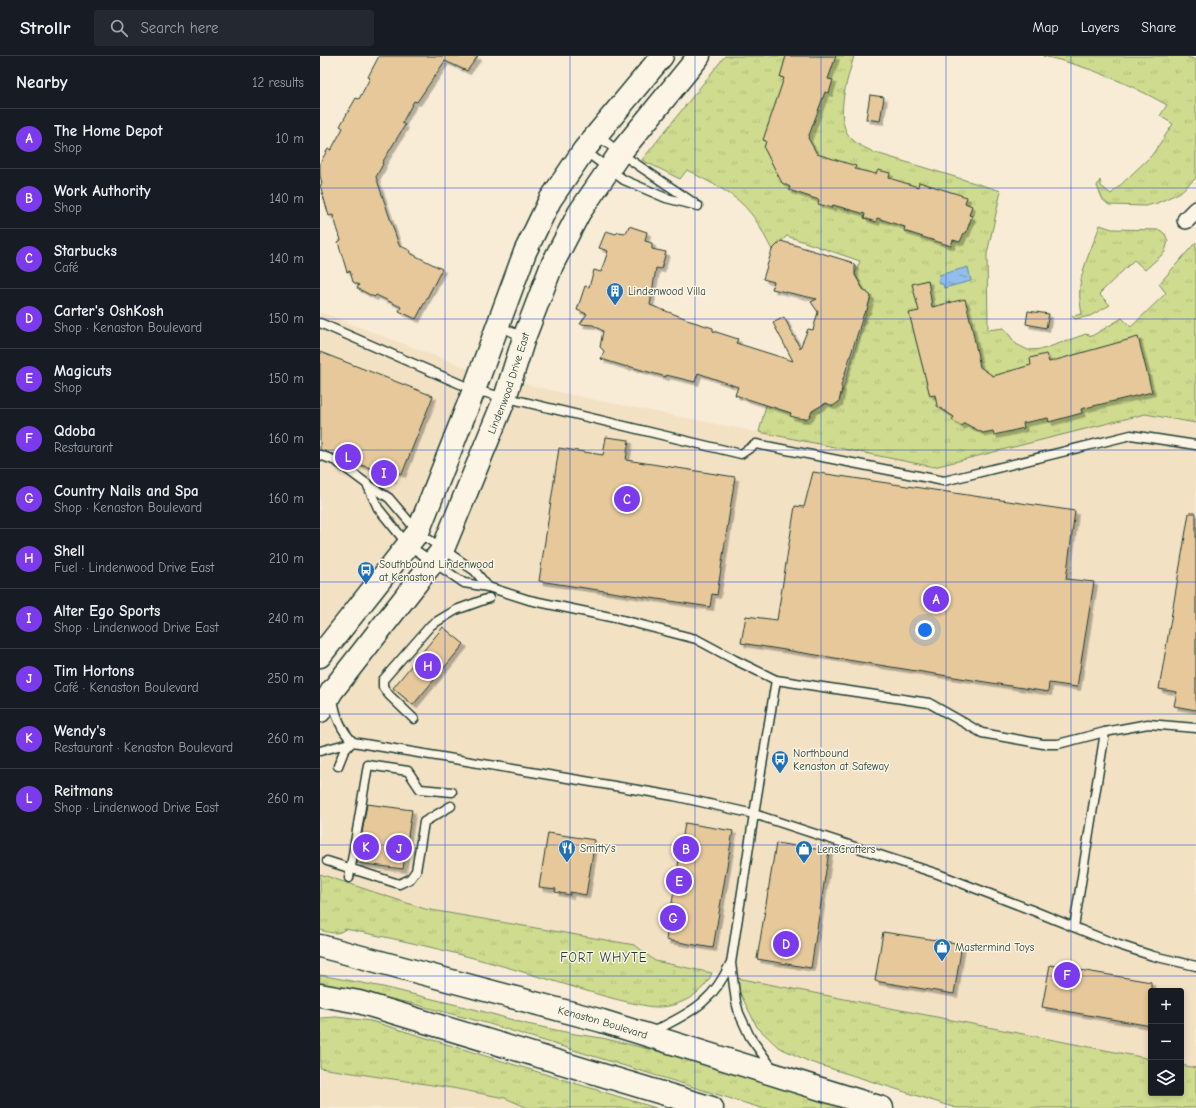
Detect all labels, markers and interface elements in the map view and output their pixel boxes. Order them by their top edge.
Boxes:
search box [94,10,374,46]
text: Strollr [20,17,70,39]
icon: search [108,17,130,39]
text: Search here [140,19,219,37]
text: Map [1032,19,1059,36]
text: Layers [1081,19,1119,36]
text: Share [1141,19,1176,36]
text: Nearby [16,73,67,92]
text: 12 results [252,75,304,90]
text: The Home Depot [54,122,163,140]
text: A [25,131,33,146]
text: 10 m [276,131,304,146]
text: Shop [54,140,82,155]
text: Work Authority [54,182,151,200]
text: B [25,191,33,206]
text: 140 m [270,191,304,206]
text: Shop [54,200,82,215]
text: Starbucks [54,242,117,260]
text: C [25,251,33,266]
text: 140 m [270,251,304,266]
text: Café [54,260,78,275]
building icon: Lindenwood Villa [605,281,625,306]
place label: Lindenwood Villa [628,285,706,298]
text: Carter's OshKosh [54,302,164,320]
text: D [25,311,33,326]
text: 150 m [269,311,304,326]
text: Shop · Kenaston Boulevard [54,320,202,335]
street label: Lindenwood Drive East [485,330,533,436]
text: Magicuts [54,362,112,380]
text: E [25,371,33,386]
text: 150 m [269,371,304,386]
text: Shop [54,380,82,395]
text: Qdoba [54,422,96,440]
text: F [25,431,33,446]
text: 160 m [269,431,304,446]
text: Restaurant [54,440,113,455]
pin: L [335,442,361,472]
pin: I [371,458,397,488]
text: Country Nails and Spa [54,482,199,500]
pin: C [614,484,640,514]
text: G [24,491,34,506]
text: 160 m [269,491,304,506]
text: Shop · Kenaston Boulevard [54,500,202,515]
text: Shell [54,542,85,560]
text: H [24,551,34,566]
text: 210 m [269,551,304,566]
place label: Southbound Lindenwood at Kenaston [379,558,494,584]
text: Fuel · Lindenwood Drive East [54,560,214,575]
bus stop icon: Southbound Lindenwood at Kenaston [356,560,376,585]
pin: A [923,584,949,614]
text: Alter Ego Sports [54,602,160,620]
text: I [26,611,32,626]
text: 240 m [268,611,304,626]
text: Shop · Lindenwood Drive East [54,620,219,635]
your location [915,620,935,640]
pin: H [415,651,441,681]
text: Tim Hortons [54,662,134,680]
text: J [26,671,32,686]
text: 250 m [267,671,304,686]
text: Café · Kenaston Boulevard [54,680,199,695]
text: Wendy's [54,722,106,740]
text: K [25,731,33,746]
text: 260 m [267,731,304,746]
text: Restaurant · Kenaston Boulevard [54,740,233,755]
place label: Northbound Kenaston at Safeway [793,747,889,773]
bus stop icon: Northbound Kenaston at Safeway [770,749,790,774]
text: Reitmans [54,782,113,800]
text: L [26,791,32,806]
text: 260 m [267,791,304,806]
text: Shop · Lindenwood Drive East [54,800,219,815]
pin: K [353,832,379,862]
pin: J [386,833,412,863]
pin: B [673,834,699,864]
restaurant icon: Smitty's [557,838,577,863]
shop icon: LensCrafters [794,839,814,864]
place label: Smitty's [580,842,616,855]
place label: LensCrafters [817,843,876,856]
pin: E [666,866,692,896]
pin: G [660,903,686,933]
pin: D [773,929,799,959]
shop icon: Mastermind Toys [932,937,952,962]
place label: Mastermind Toys [955,941,1035,954]
district label: FORT WHYTE [560,950,648,965]
pin: F [1054,960,1080,990]
map controls [1148,988,1184,1096]
button: + [1148,988,1184,1024]
street label: Kenaston Boulevard [557,1004,649,1042]
button: − [1148,1024,1184,1060]
button: layers [1148,1060,1184,1096]

